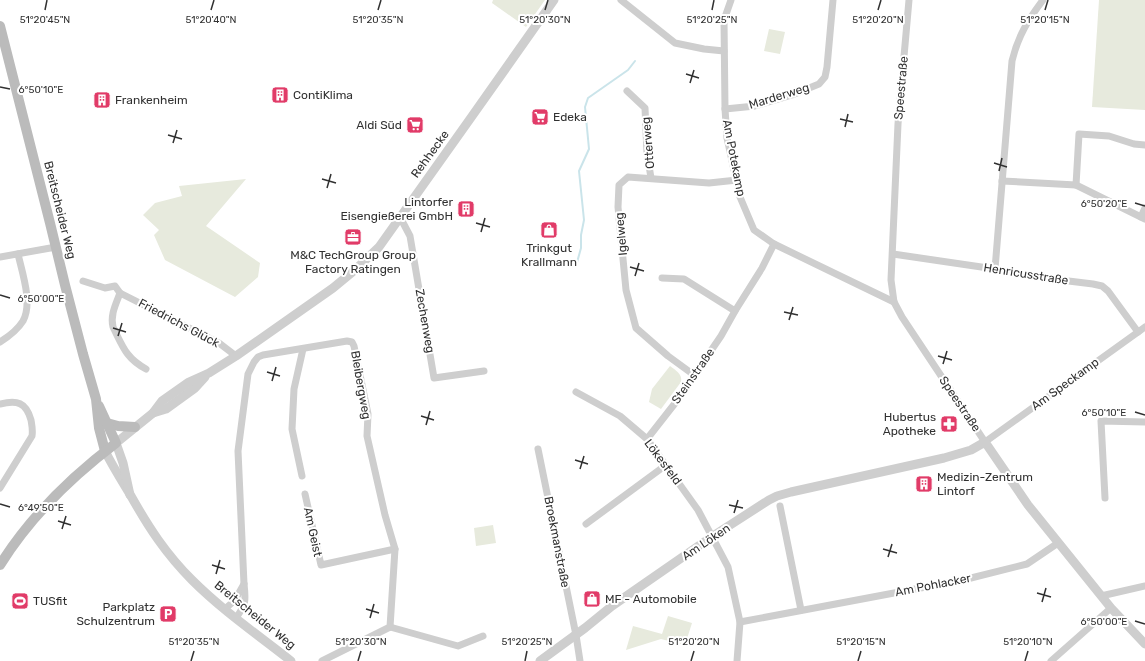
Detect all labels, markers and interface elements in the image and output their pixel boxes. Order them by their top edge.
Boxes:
text: 51°20'45"N [20,14,70,26]
text: 51°20'40"N [185,14,237,26]
text: 51°20'35"N [353,14,404,26]
text: 51°20'30"N [519,14,571,26]
text: 51°20'25"N [687,14,737,26]
text: 51°20'20"N [852,14,904,26]
text: 51°20'15"N [1020,14,1070,26]
street label: Speestraße [891,55,911,120]
street label: Marderweg [747,80,811,112]
text: 6°50'10"E [19,84,63,96]
building icon: ContiKlima [270,85,290,105]
place label: ContiKlima [293,88,353,102]
building icon: Frankenheim [92,90,112,110]
place label: Frankenheim [115,93,188,107]
supermarket icon: Edeka [530,107,550,127]
place label: Edeka [553,110,587,124]
supermarket icon: Aldi Süd [405,115,425,135]
street label: Otterweg [639,116,657,170]
place label: Aldi Süd [356,118,402,132]
street label: Am Potekamp [720,118,748,198]
street label: Rehhecke [408,127,452,180]
street label: Breitscheider Weg [41,160,79,260]
place label: Lintorfer Eisengießerei GmbH [341,195,453,223]
text: 6°50'20"E [1081,198,1127,210]
building icon: Lintorfer Eisengießerei GmbH [456,199,476,219]
street label: Igelweg [612,212,630,256]
shop icon: Trinkgut Krallmann [539,220,559,240]
office icon: M&C TechGroup Group Factory Ratingen [343,227,363,247]
place label: Trinkgut Krallmann [521,241,577,269]
place label: M&C TechGroup Group Factory Ratingen [290,248,416,276]
street label: Henricusstraße [983,260,1070,288]
street label: Zechenweg [412,288,438,354]
text: 6°50'00"E [18,293,64,305]
street label: Friedrichs Glück [136,296,223,351]
street label: Steinstraße [669,345,717,407]
street label: Bleibergweg [348,350,374,420]
street label: Am Speckamp [1028,355,1102,413]
street label: Speestraße [936,374,984,435]
text: 6°50'10"E [1082,407,1126,419]
place label: Hubertus Apotheke [883,410,936,438]
pharmacy icon: Hubertus Apotheke [939,414,959,434]
street label: Lökesfeld [641,436,685,488]
place label: Medizin-Zentrum Lintorf [937,470,1033,498]
building icon: Medizin-Zentrum Lintorf [914,474,934,494]
street label: Broekmanstraße [541,495,573,589]
text: 6°49'50"E [18,502,64,514]
street label: Am Geist [301,506,325,558]
street label: Am Löken [679,521,733,563]
street label: Am Pohlacker [894,571,972,599]
street label: Breitscheider Weg [212,578,298,652]
shop icon: MF - Automobile [582,589,602,609]
sports icon: TUSfit [10,591,30,611]
place label: MF - Automobile [605,592,697,606]
place label: TUSfit [33,594,67,608]
place label: Parkplatz Schulzentrum [76,600,155,628]
parking icon: Parkplatz Schulzentrum [158,604,178,624]
text: 6°50'00"E [1081,616,1127,628]
text: 51°20'35"N [169,636,220,648]
text: 51°20'30"N [335,636,387,648]
text: 51°20'25"N [502,636,552,648]
text: 51°20'20"N [668,636,720,648]
text: 51°20'15"N [836,636,886,648]
text: 51°20'10"N [1003,636,1053,648]

